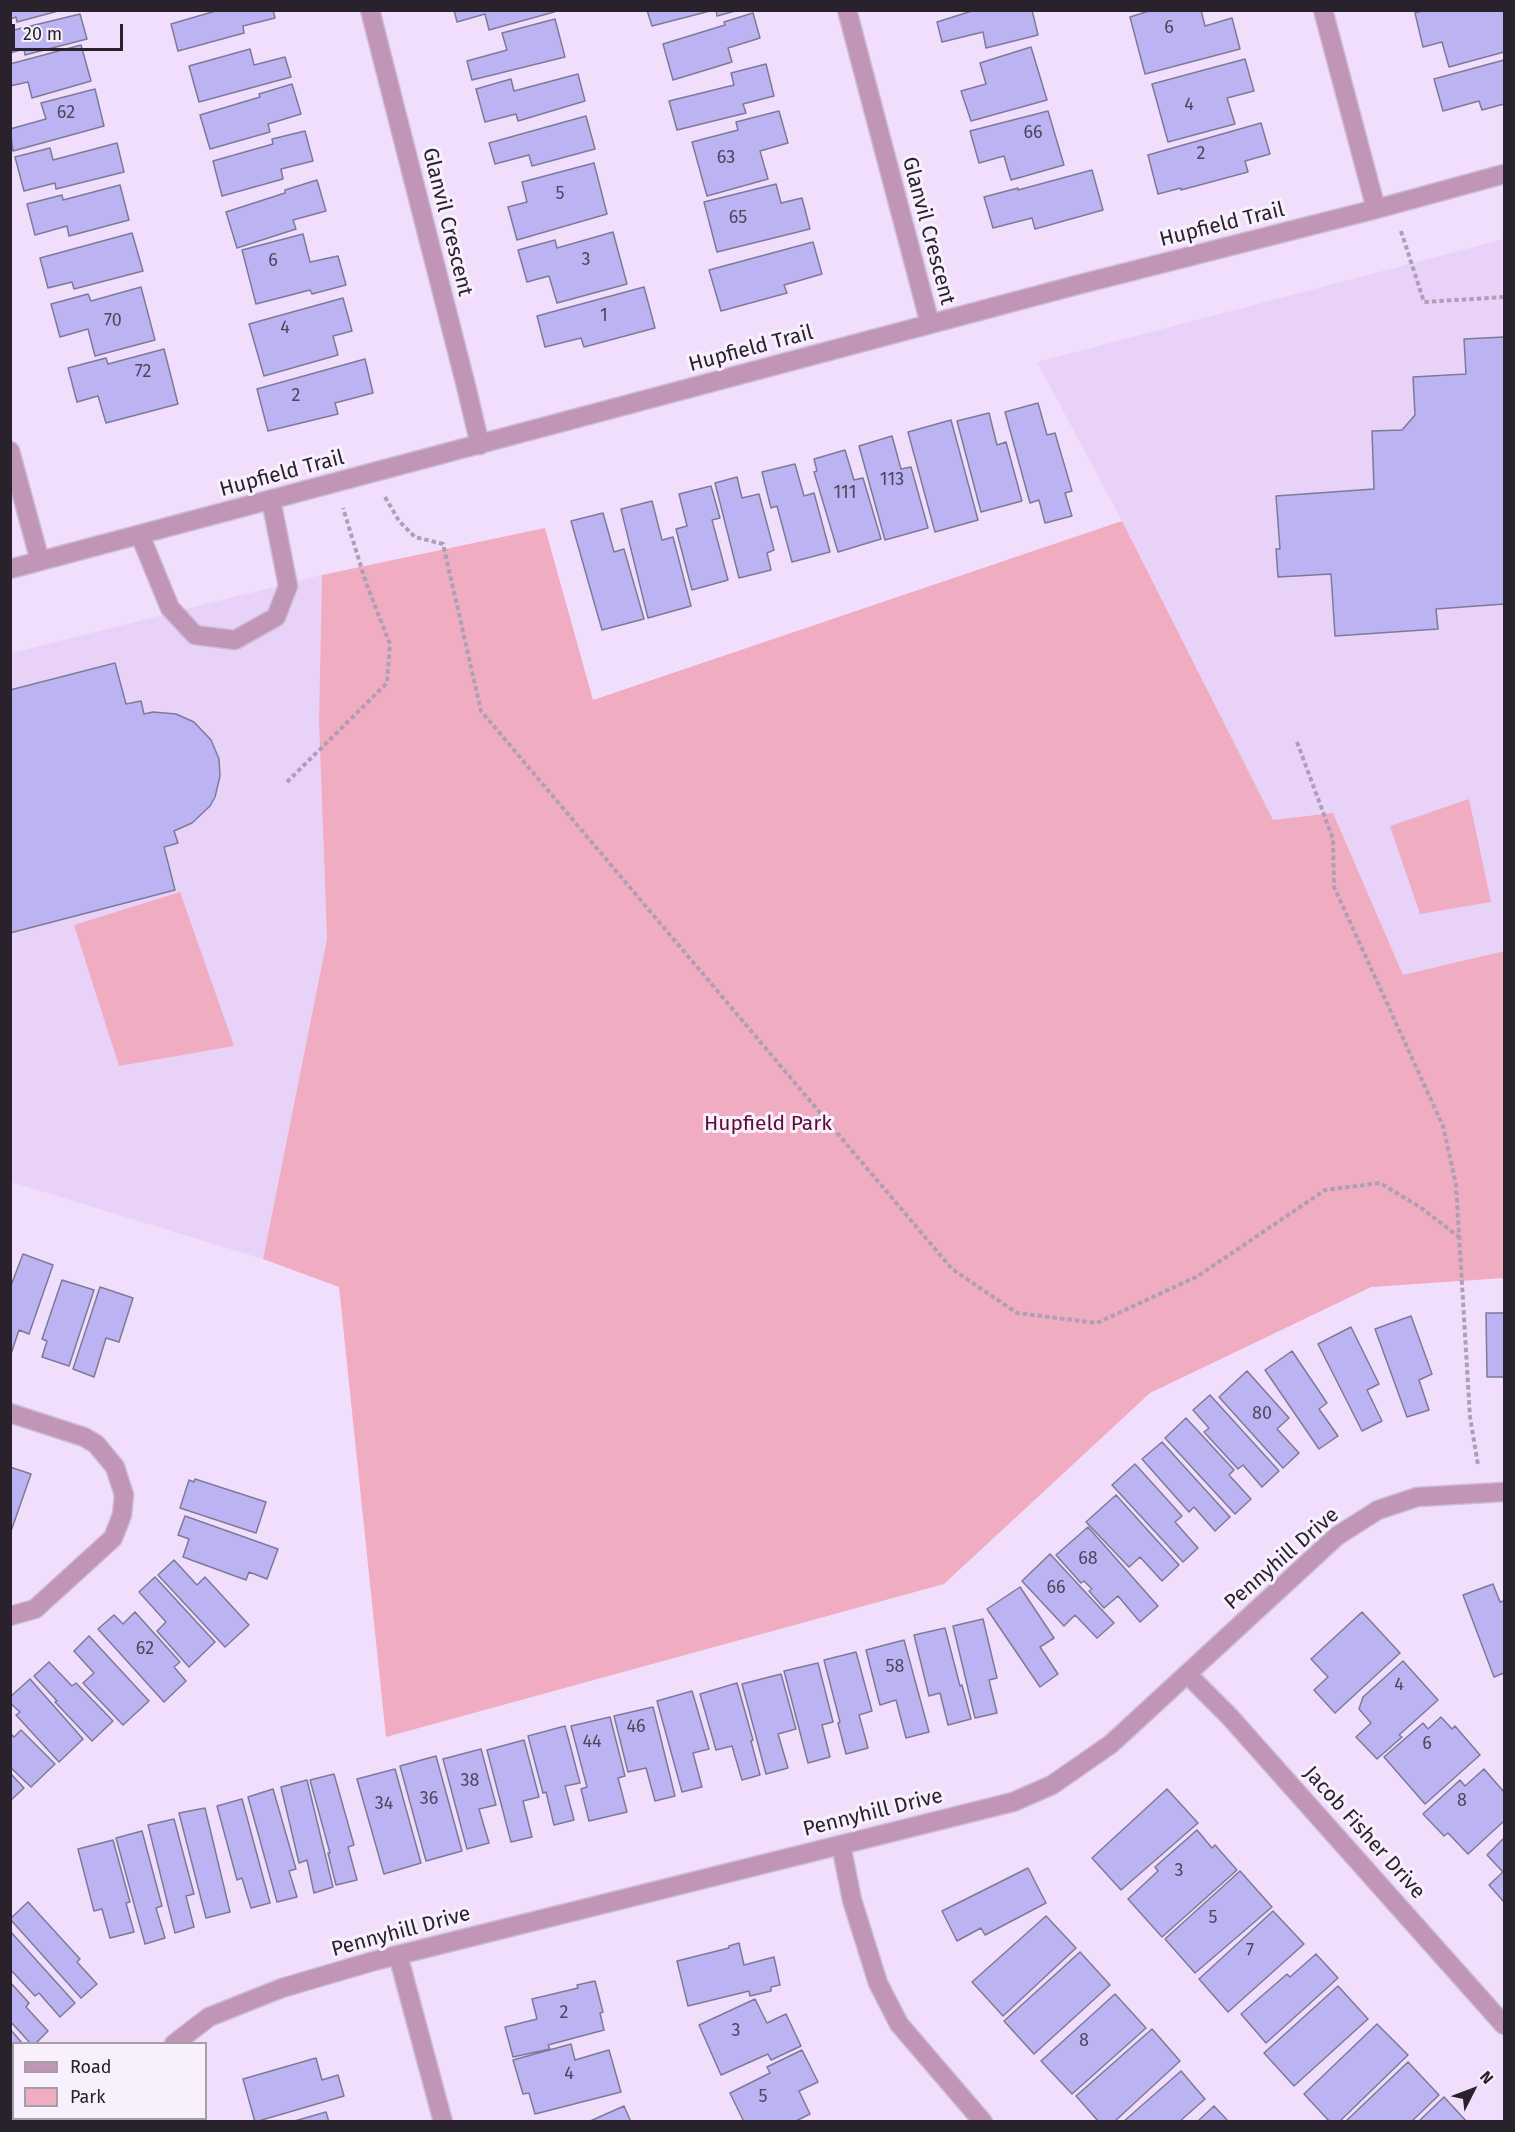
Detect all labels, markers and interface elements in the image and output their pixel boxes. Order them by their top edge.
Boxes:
scale bar [15,12,126,50]
house number: 6 [1164,17,1174,39]
text: 20 m [23,23,62,45]
house number: 4 [1184,94,1194,116]
house number: 62 [57,102,75,124]
house number: 66 [1023,122,1043,144]
house number: 2 [1197,143,1205,165]
street label: Glanvil Crescent [416,145,478,299]
house number: 63 [717,147,735,169]
street label: Glanvil Crescent [896,154,960,308]
house number: 5 [555,183,565,205]
street label: Hupfield Trail [1157,197,1287,253]
house number: 65 [729,207,747,229]
house number: 3 [582,249,590,271]
house number: 6 [268,250,278,272]
house number: 1 [600,305,608,327]
house number: 70 [104,310,122,332]
house number: 4 [280,317,290,339]
street label: Hupfield Trail [686,320,816,378]
house number: 72 [135,361,151,383]
house number: 2 [292,385,300,407]
street label: Hupfield Trail [217,445,347,503]
house number: 113 [880,469,904,491]
house number: 111 [834,482,856,504]
park label: Hupfield Park [704,1111,832,1137]
house number: 80 [1252,1403,1272,1425]
street label: Pennyhill Drive [1220,1503,1344,1615]
house number: 68 [1078,1548,1098,1570]
house number: 66 [1046,1577,1066,1599]
house number: 62 [136,1638,154,1660]
house number: 58 [886,1656,904,1678]
house number: 4 [1394,1674,1404,1696]
house number: 46 [626,1716,646,1738]
house number: 44 [582,1731,602,1753]
house number: 6 [1422,1733,1432,1755]
street label: Jacob Fisher Drive [1298,1762,1430,1904]
house number: 38 [461,1770,479,1792]
street label: Pennyhill Drive [800,1783,946,1843]
house number: 36 [420,1788,438,1810]
house number: 8 [1457,1790,1467,1812]
house number: 34 [375,1793,393,1815]
house number: 3 [1175,1860,1183,1882]
street label: Pennyhill Drive [329,1901,473,1963]
house number: 5 [1208,1907,1218,1929]
house number: 7 [1246,1940,1254,1962]
house number: 2 [560,2002,568,2024]
house number: 3 [732,2020,740,2042]
house number: 8 [1079,2030,1089,2052]
legend [12,2042,207,2120]
text: Road [70,2056,112,2078]
north arrow [1443,2060,1503,2120]
house number: 4 [564,2063,574,2085]
text: N [1476,2067,1497,2088]
text: Park [70,2086,105,2108]
house number: 5 [758,2086,768,2108]

